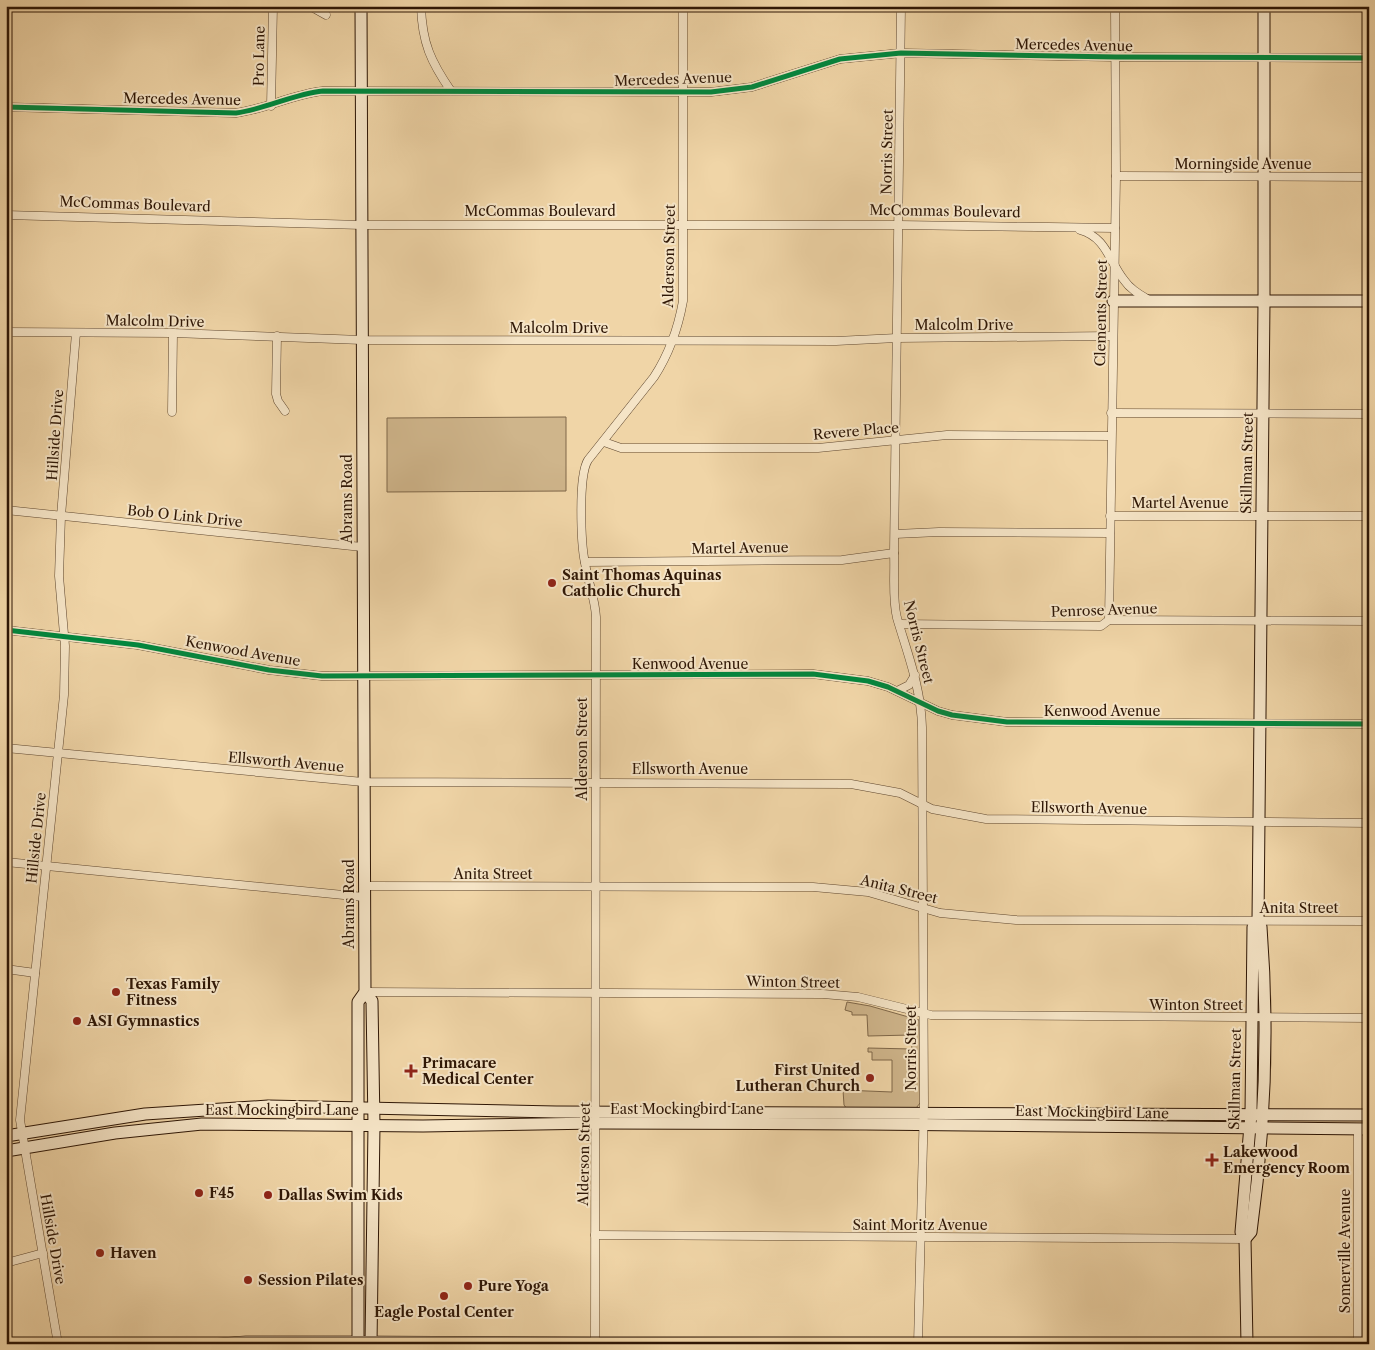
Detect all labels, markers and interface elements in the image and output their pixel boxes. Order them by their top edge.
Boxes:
street label: Pro Lane [249,25,269,86]
street label: Mercedes Avenue [1015,35,1133,55]
street label: Mercedes Avenue [614,68,732,90]
street label: Mercedes Avenue [123,89,241,109]
street label: Norris Street [877,109,897,195]
street label: Morningside Avenue [1174,155,1312,173]
street label: McCommas Boulevard [59,192,211,216]
street label: McCommas Boulevard [869,201,1021,221]
street label: McCommas Boulevard [464,202,616,220]
street label: Alderson Street [659,204,679,309]
street label: Clements Street [1091,259,1111,367]
street label: Malcolm Drive [105,311,205,331]
street label: Malcolm Drive [915,316,1014,334]
street label: Malcolm Drive [510,319,609,337]
street label: Hillside Drive [43,389,67,481]
street label: Skillman Street [1237,412,1257,514]
street label: Revere Place [812,418,900,444]
street label: Abrams Road [338,454,356,545]
street label: Martel Avenue [1131,494,1229,512]
street label: Bob O Link Drive [126,501,244,531]
street label: Martel Avenue [691,538,789,558]
place label: Saint Thomas Aquinas Catholic Church [562,566,721,600]
marker: Saint Thomas Aquinas Catholic Church [546,577,558,589]
street label: Norris Street [900,598,938,686]
street label: Penrose Avenue [1050,599,1158,621]
street label: Kenwood Avenue [184,632,302,670]
street label: Kenwood Avenue [632,655,748,673]
street label: Alderson Street [573,697,591,802]
street label: Kenwood Avenue [1044,702,1160,720]
street label: Ellsworth Avenue [227,748,345,776]
street label: Ellsworth Avenue [632,760,748,778]
street label: Hillside Drive [22,791,50,884]
street label: Ellsworth Avenue [1031,798,1147,818]
street label: Abrams Road [340,859,358,950]
street label: Anita Street [453,865,533,883]
street label: Anita Street [858,870,940,907]
street label: Anita Street [1259,899,1339,917]
street label: Winton Street [745,972,840,992]
place label: Texas Family Fitness [126,975,220,1009]
marker: Texas Family Fitness [110,986,122,998]
street label: Winton Street [1148,996,1243,1014]
street label: Norris Street [902,1005,920,1091]
place label: ASI Gymnastics [86,1012,199,1030]
marker: ASI Gymnastics [71,1015,83,1027]
street label: Skillman Street [1225,1028,1245,1130]
place label: Primacare Medical Center [422,1054,534,1088]
place label: First United Lutheran Church [735,1061,861,1095]
marker: Primacare Medical Center [404,1064,418,1078]
marker: First United Lutheran Church [864,1072,876,1084]
street label: East Mockingbird Lane [610,1100,764,1118]
street label: East Mockingbird Lane [205,1101,359,1119]
street label: Alderson Street [574,1102,594,1207]
street label: East Mockingbird Lane [1015,1102,1169,1122]
place label: Lakewood Emergency Room [1223,1143,1350,1177]
marker: Lakewood Emergency Room [1205,1153,1219,1167]
place label: F45 [209,1184,234,1202]
place label: Dallas Swim Kids [278,1186,403,1204]
marker: F45 [193,1187,205,1199]
marker: Dallas Swim Kids [262,1189,274,1201]
street label: Somerville Avenue [1336,1189,1354,1313]
street label: Hillside Drive [36,1192,70,1286]
street label: Saint Moritz Avenue [852,1216,988,1234]
place label: Haven [110,1244,157,1262]
marker: Haven [94,1247,106,1259]
place label: Session Pilates [258,1271,363,1289]
marker: Session Pilates [242,1274,254,1286]
place label: Pure Yoga [478,1277,550,1295]
marker: Pure Yoga [462,1280,474,1292]
marker: Eagle Postal Center [438,1290,450,1302]
place label: Eagle Postal Center [374,1303,514,1321]

